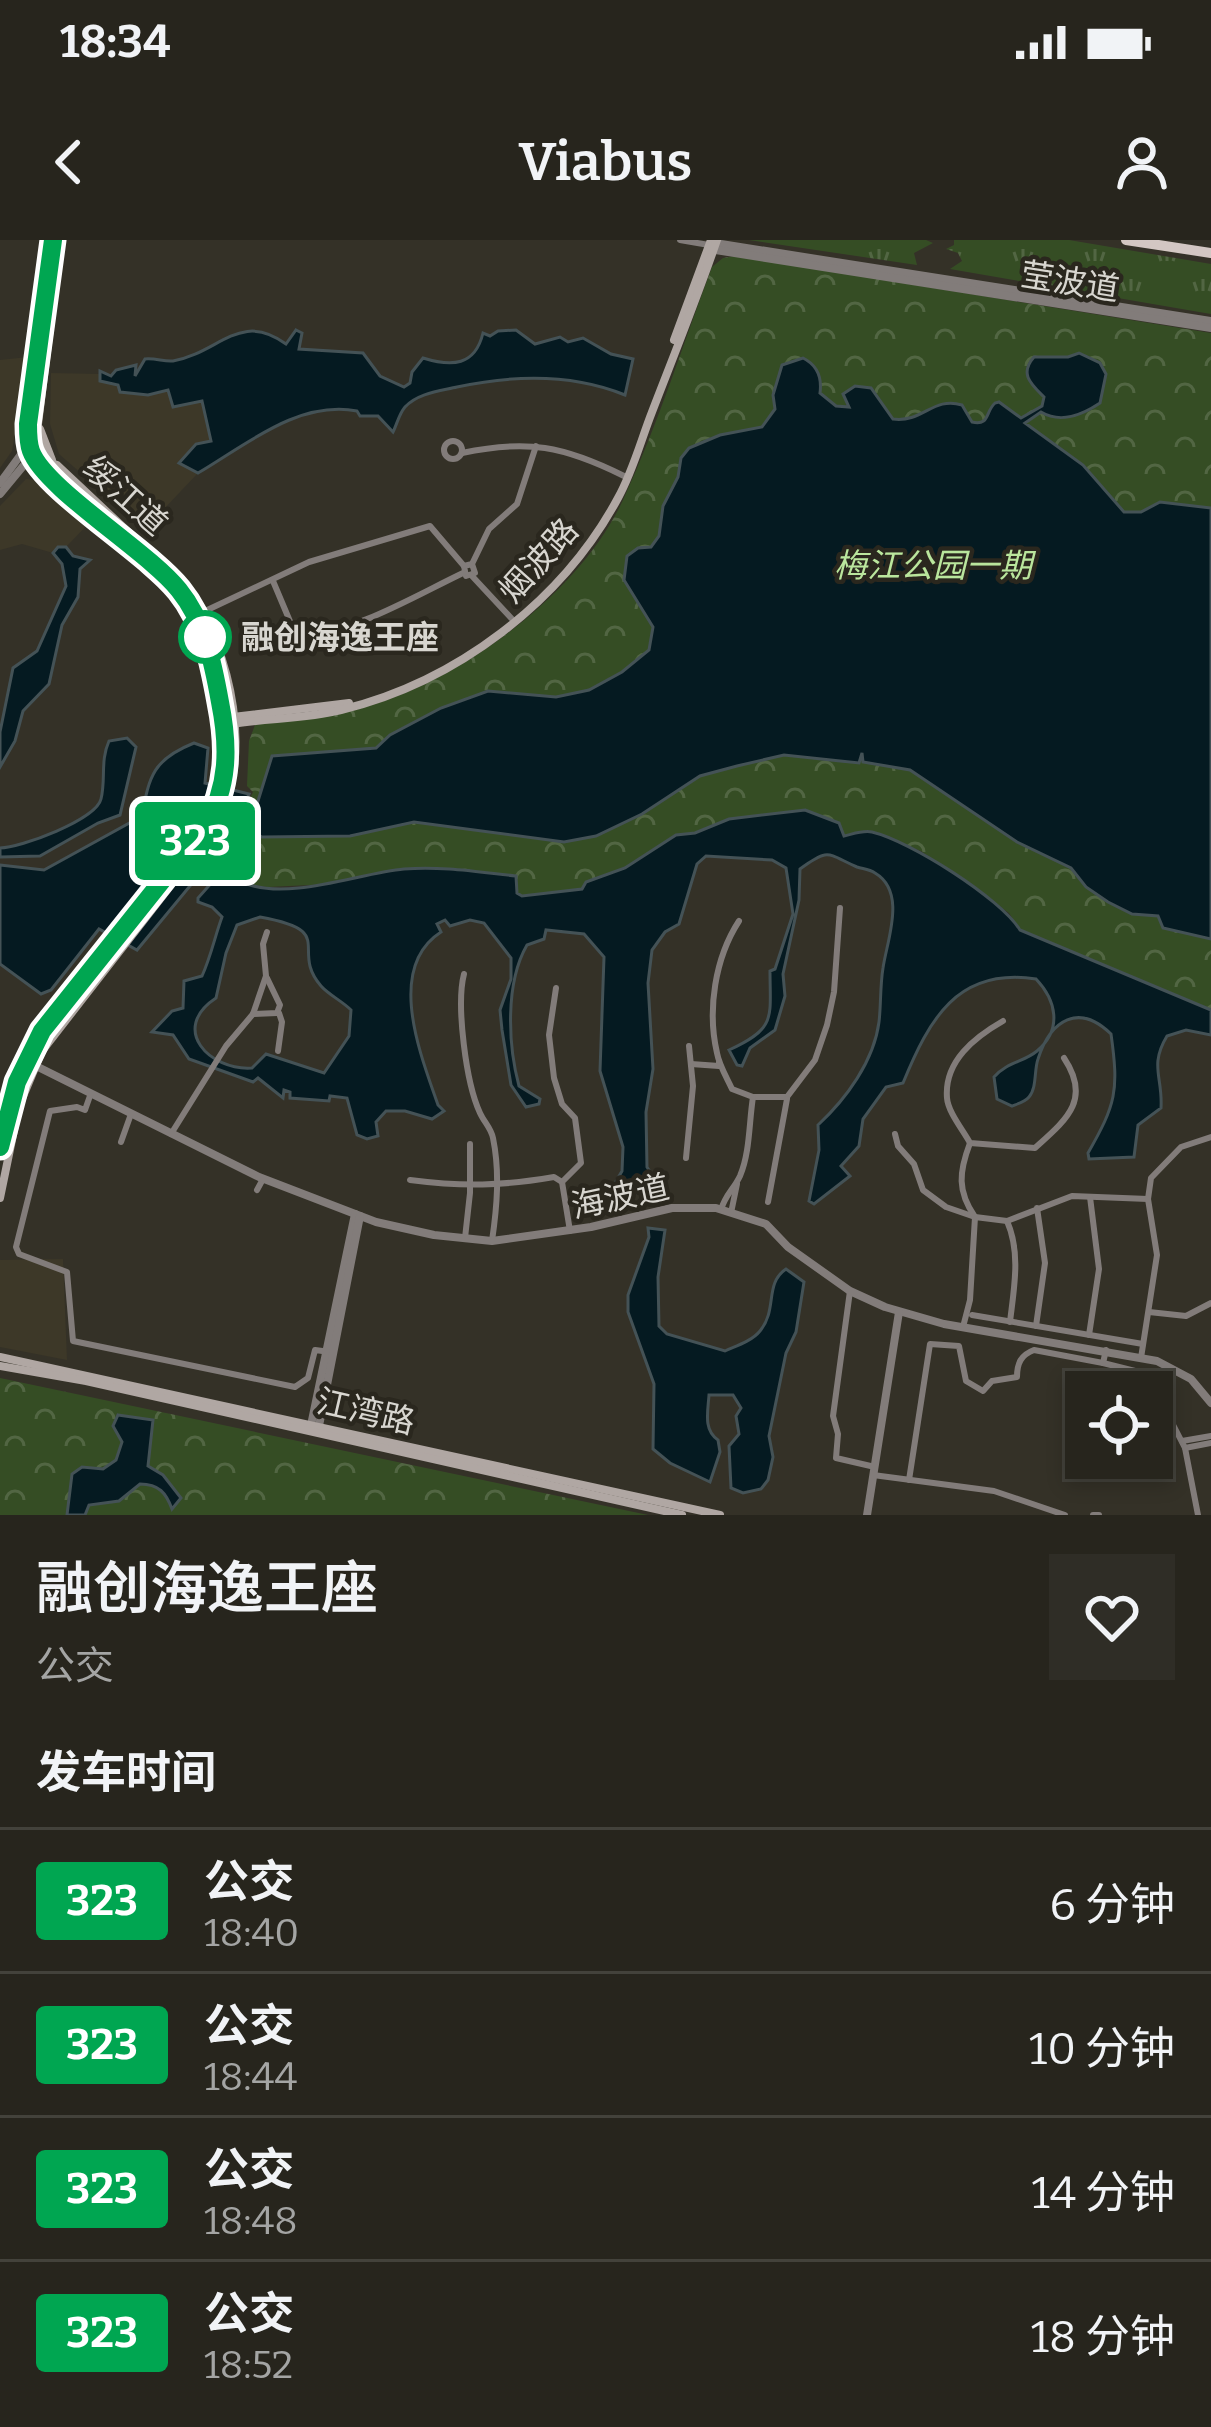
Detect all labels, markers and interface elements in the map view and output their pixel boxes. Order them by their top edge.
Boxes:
text: 18:34 [60,15,170,69]
icon: back [36,129,102,195]
icon: person [1109,129,1175,195]
text: Viabus [519,130,692,194]
street label: 莹波道 [1018,254,1122,309]
street label: 绥江道 [75,448,175,544]
street label: 烟波路 [491,511,587,611]
park label: 梅江公园一期 [834,546,1037,586]
marker: 融创海逸王座 [180,612,230,662]
place label: 融创海逸王座 [241,618,439,658]
line badge: 323 [126,802,264,880]
text: 323 [159,816,231,866]
street label: 海波道 [568,1167,673,1227]
map controls [1065,1371,1173,1479]
button: locate [1065,1371,1173,1479]
street label: 江湾路 [313,1381,419,1443]
button: heart [1049,1554,1175,1680]
text: 融创海逸王座 [36,1555,378,1623]
text: 公交 [36,1643,114,1689]
text: 发车时间 [36,1746,216,1800]
text: 公交 [204,1855,294,1909]
text: 323 [66,1876,138,1926]
text: 6 分钟 [1050,1878,1175,1932]
text: 18:40 [204,1910,299,1956]
text: 公交 [204,1999,294,2053]
text: 323 [66,2020,138,2070]
text: 10 分钟 [1029,2022,1175,2076]
text: 18:44 [204,2054,297,2100]
text: 公交 [204,2143,294,2197]
text: 323 [66,2164,138,2214]
text: 14 分钟 [1031,2166,1175,2220]
text: 18:48 [204,2198,298,2244]
text: 公交 [204,2287,294,2341]
text: 323 [66,2308,138,2358]
text: 18 分钟 [1031,2310,1175,2364]
text: 18:52 [204,2342,293,2388]

